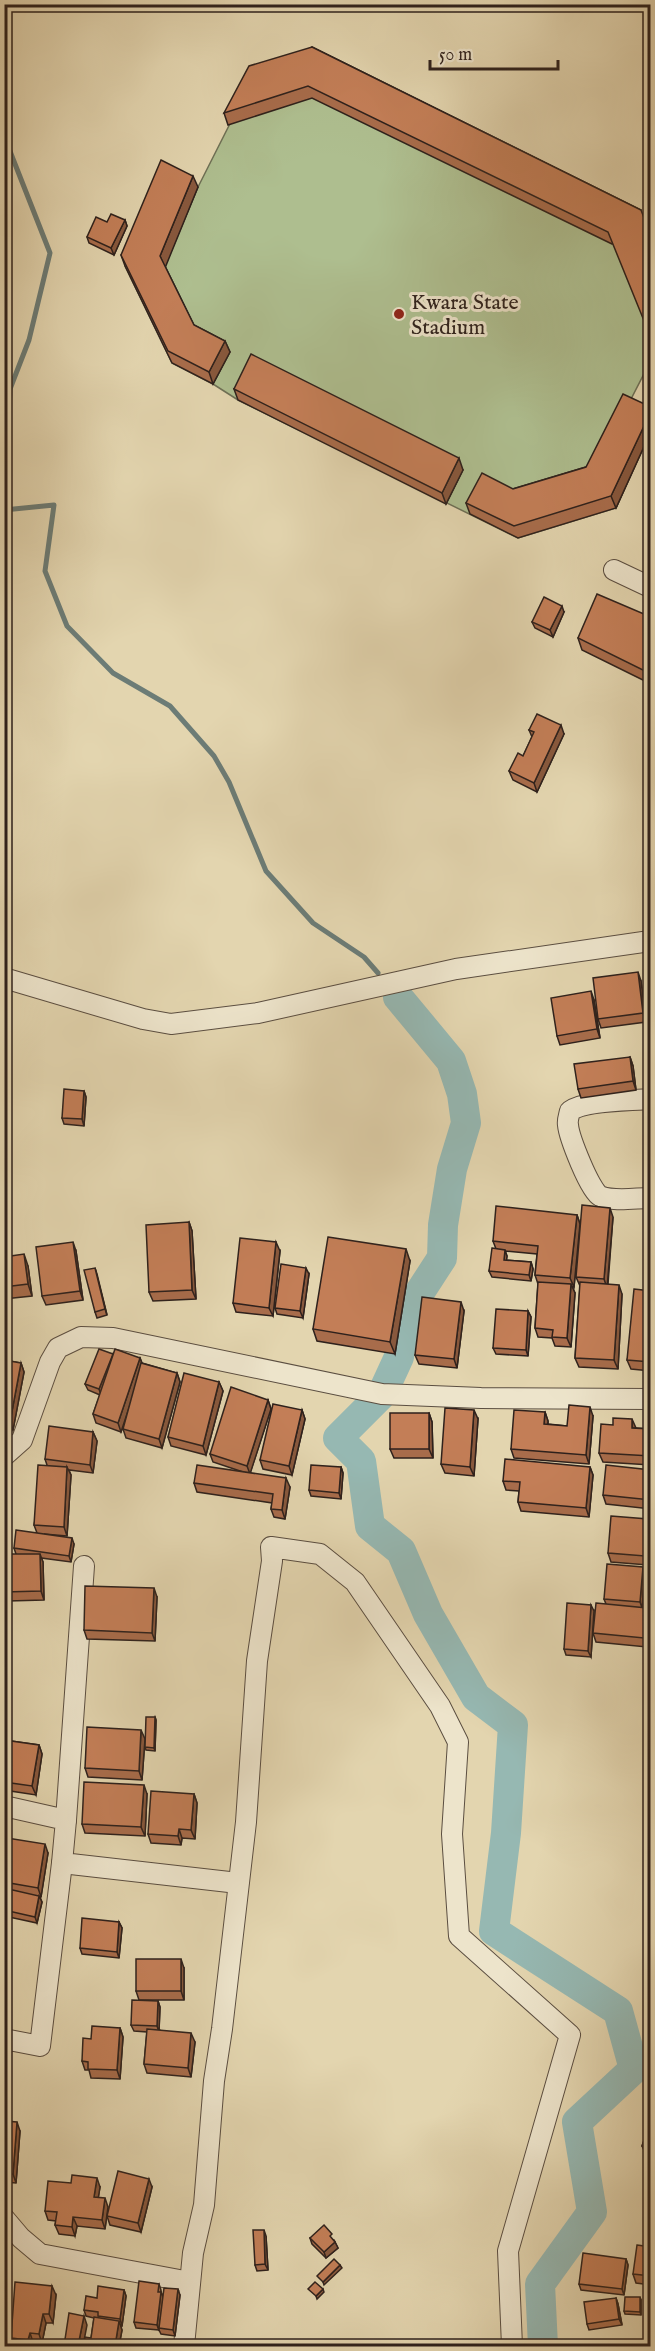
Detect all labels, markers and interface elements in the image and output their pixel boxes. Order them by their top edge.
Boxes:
scale bar [430,33,558,71]
text: 50 m [439,44,472,67]
place label: Kwara State Stadium [411,289,519,342]
marker: Kwara State Stadium [392,307,406,321]

